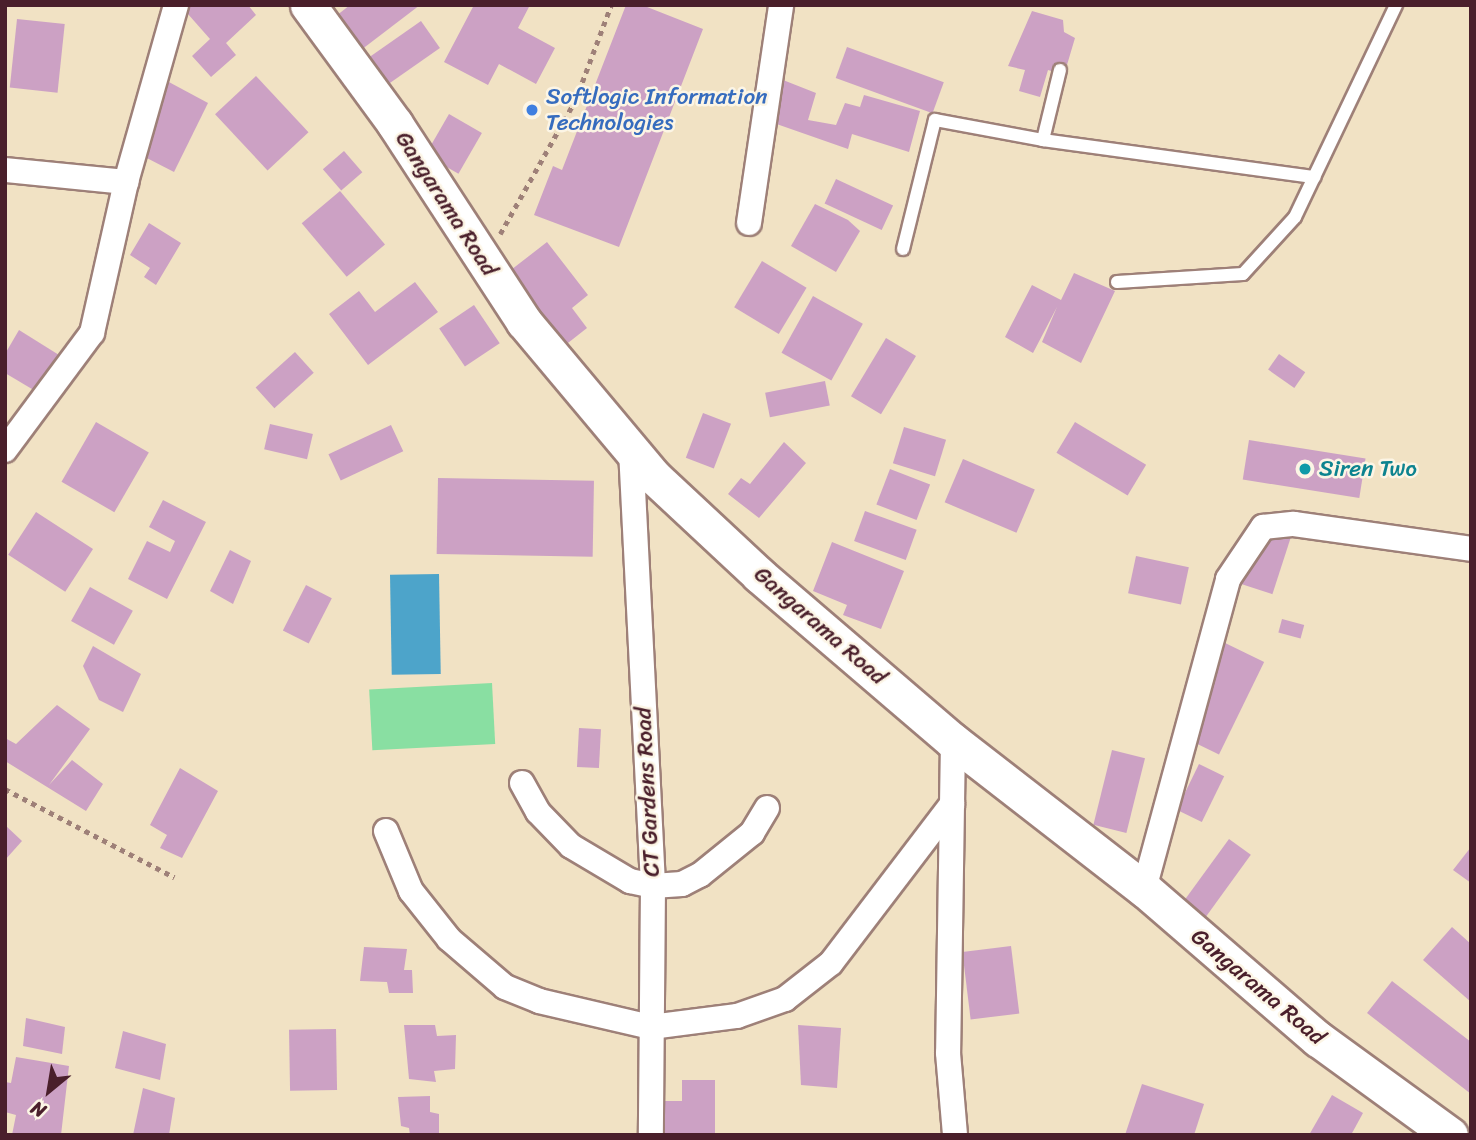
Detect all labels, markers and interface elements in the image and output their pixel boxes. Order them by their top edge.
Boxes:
place label: Softlogic Information Technologies [546,83,768,137]
marker: Softlogic Information Technologies [524,102,540,118]
street label: Gangarama Road [389,126,503,282]
place label: Siren Two [1319,455,1418,483]
marker: Siren Two [1297,461,1313,477]
street label: Gangarama Road [748,561,892,691]
street label: CT Gardens Road [630,706,666,878]
street label: Gangarama Road [1185,923,1331,1051]
north arrow [14,1056,84,1126]
text: N [24,1092,52,1127]

